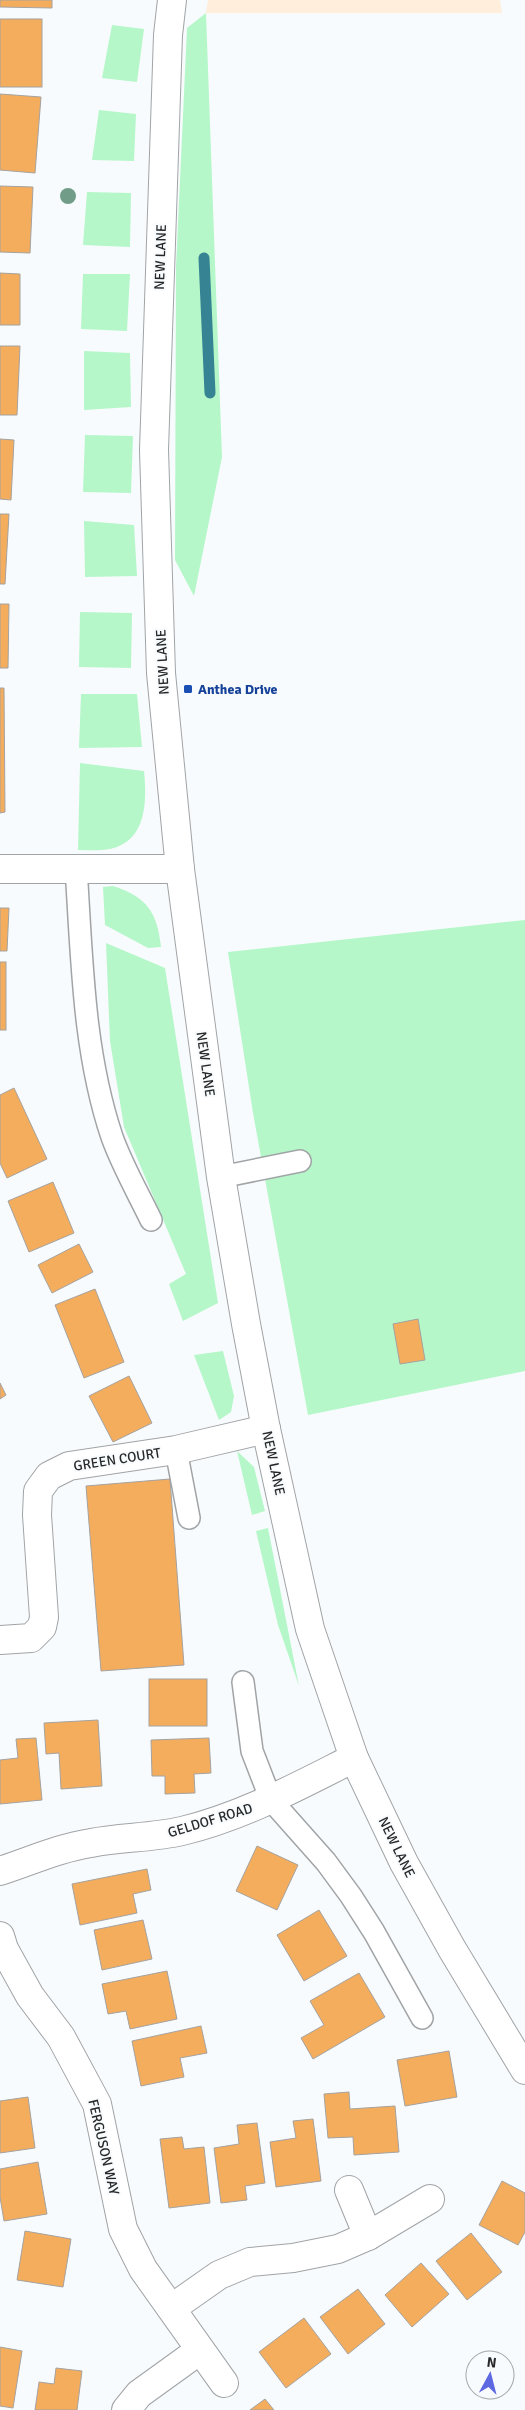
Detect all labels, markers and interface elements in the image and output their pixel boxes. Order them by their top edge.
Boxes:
street label: NEW LANE [151,224,170,290]
street label: NEW LANE [152,629,173,695]
place label: Anthea Drive [198,681,277,698]
marker: Anthea Drive [182,683,194,695]
street label: NEW LANE [193,1030,218,1098]
street label: NEW LANE [258,1429,289,1497]
street label: GREEN COURT [72,1444,162,1475]
street label: GELDOF ROAD [166,1800,255,1841]
street label: NEW LANE [375,1814,419,1880]
street label: FERGUSON WAY [84,2098,123,2197]
north arrow [465,2350,515,2400]
text: N [486,2354,497,2372]

